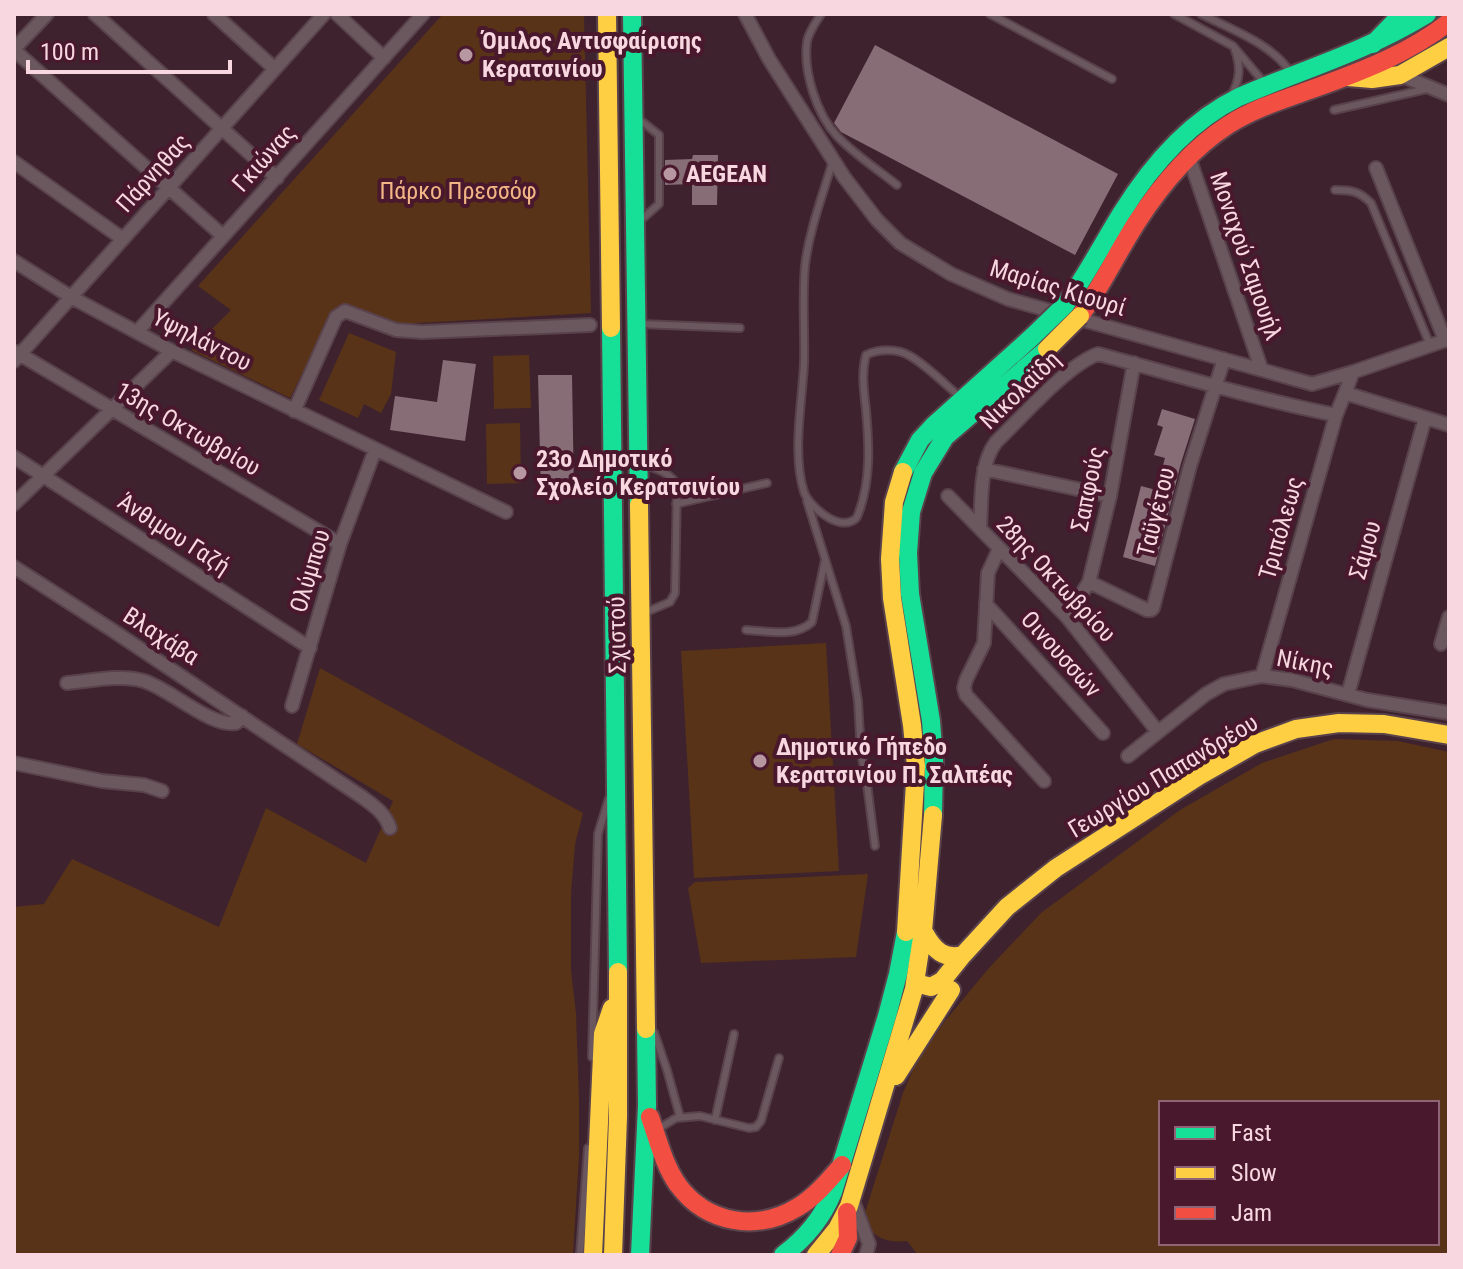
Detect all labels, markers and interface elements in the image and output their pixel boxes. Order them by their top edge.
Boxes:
scale bar [28,24,230,74]
place label: Όμιλος Αντισφαίρισης Κερατσινίου [480,27,702,83]
text: 100 m [40,38,99,66]
marker: Όμιλος Αντισφαίρισης Κερατσινίου [457,46,475,64]
street label: Γκιώνας [226,118,302,198]
street label: Πάρνηθας [110,128,196,218]
place label: AEGEAN [686,160,767,188]
marker: AEGEAN [661,165,679,183]
street label: Μοναχού Σαμουήλ [1204,168,1288,344]
park label: Πάρκο Πρεσσόφ [379,177,537,205]
street label: Μαρίας Κιουρί [987,254,1129,322]
street label: Υψηλάντου [148,303,256,377]
street label: Νικολαϊδη [974,345,1066,435]
street label: 13ης Οκτωβρίου [111,376,265,482]
street label: Σαπφούς [1065,444,1111,534]
place label: 23o Δημοτικό Σχολείο Κερατσινίου [536,445,740,501]
marker: 23o Δημοτικό Σχολείο Κερατσινίου [511,464,529,482]
street label: Ταϋγέτου [1131,464,1181,560]
street label: Τριπόλεως [1253,473,1309,583]
street label: Άνθιμου Γαζή [113,487,235,581]
street label: 28ης Οκτωβρίου [991,510,1121,648]
street label: Σάμου [1343,518,1387,582]
street label: Ολύμπου [284,526,336,616]
street label: Σχιστού [602,596,632,674]
street label: Βλαχάβα [118,601,204,671]
street label: Οινουσσών [1015,605,1107,703]
street label: Νίκης [1274,644,1336,682]
street label: Γεωργίου Παπανδρέου [1063,708,1263,844]
place label: Δημοτικό Γήπεδο Κερατσινίου Π. Σαλπέας [776,733,1013,789]
marker: Δημοτικό Γήπεδο Κερατσινίου Π. Σαλπέας [751,752,769,770]
legend [1159,1101,1439,1245]
text: Fast [1231,1119,1272,1147]
text: Slow [1231,1159,1277,1187]
text: Jam [1231,1199,1272,1227]

